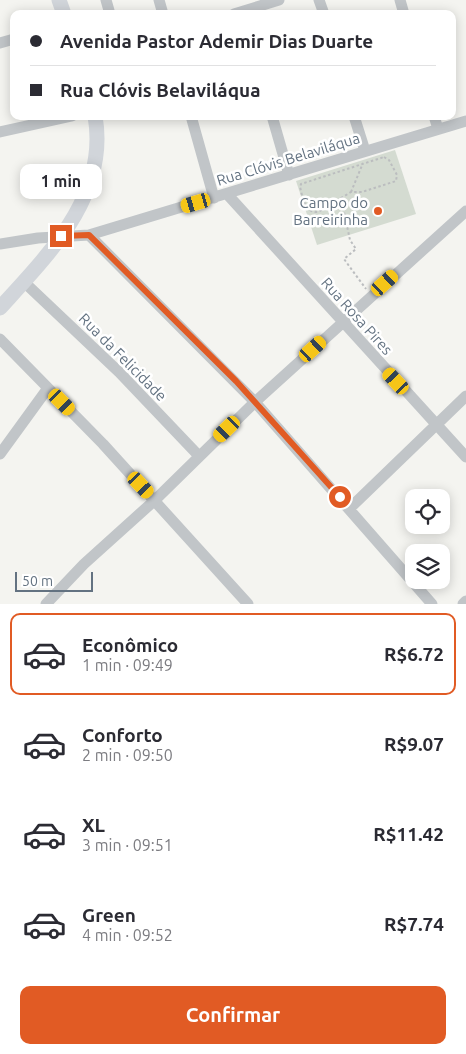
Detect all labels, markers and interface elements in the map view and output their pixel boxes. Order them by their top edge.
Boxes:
text: Avenida Pastor Ademir Dias Duarte [60,30,373,52]
text: Rua Clóvis Belaviláqua [60,79,261,101]
street label: Rua Clóvis Belaviláqua [214,129,362,189]
callout: 1 min [20,164,102,198]
text: 1 min [41,172,81,190]
car [179,192,212,214]
place label: Campo do Barreirinha [293,194,368,228]
marker: Campo do Barreirinha [372,205,384,217]
route end [50,225,72,247]
car [368,267,401,299]
street label: Rua Rosa Pires [318,274,396,358]
street label: Rua da Felicidade [76,310,170,404]
car [296,333,329,365]
car [380,365,411,397]
car [46,386,77,418]
car [210,413,243,445]
car [125,469,156,501]
route start [329,486,351,508]
map controls [405,489,450,589]
button: locate [405,489,450,534]
button: layers [405,544,450,589]
scale bar [15,569,92,592]
text: 50 m [22,573,53,589]
icon: car [22,632,67,677]
text: Econômico [82,634,178,656]
text: R$6.72 [384,643,444,665]
text: 1 min · 09:49 [82,656,173,674]
icon: car [22,722,67,767]
text: Conforto [82,724,163,746]
text: R$9.07 [384,733,444,755]
text: 2 min · 09:50 [82,746,173,764]
icon: car [22,812,67,857]
text: XL [82,814,105,836]
text: R$11.42 [373,823,444,845]
text: 3 min · 09:51 [82,836,173,854]
icon: car [22,902,67,947]
text: Green [82,904,136,926]
text: R$7.74 [384,913,444,935]
text: 4 min · 09:52 [82,926,173,944]
button: Confirmar [20,986,446,1044]

